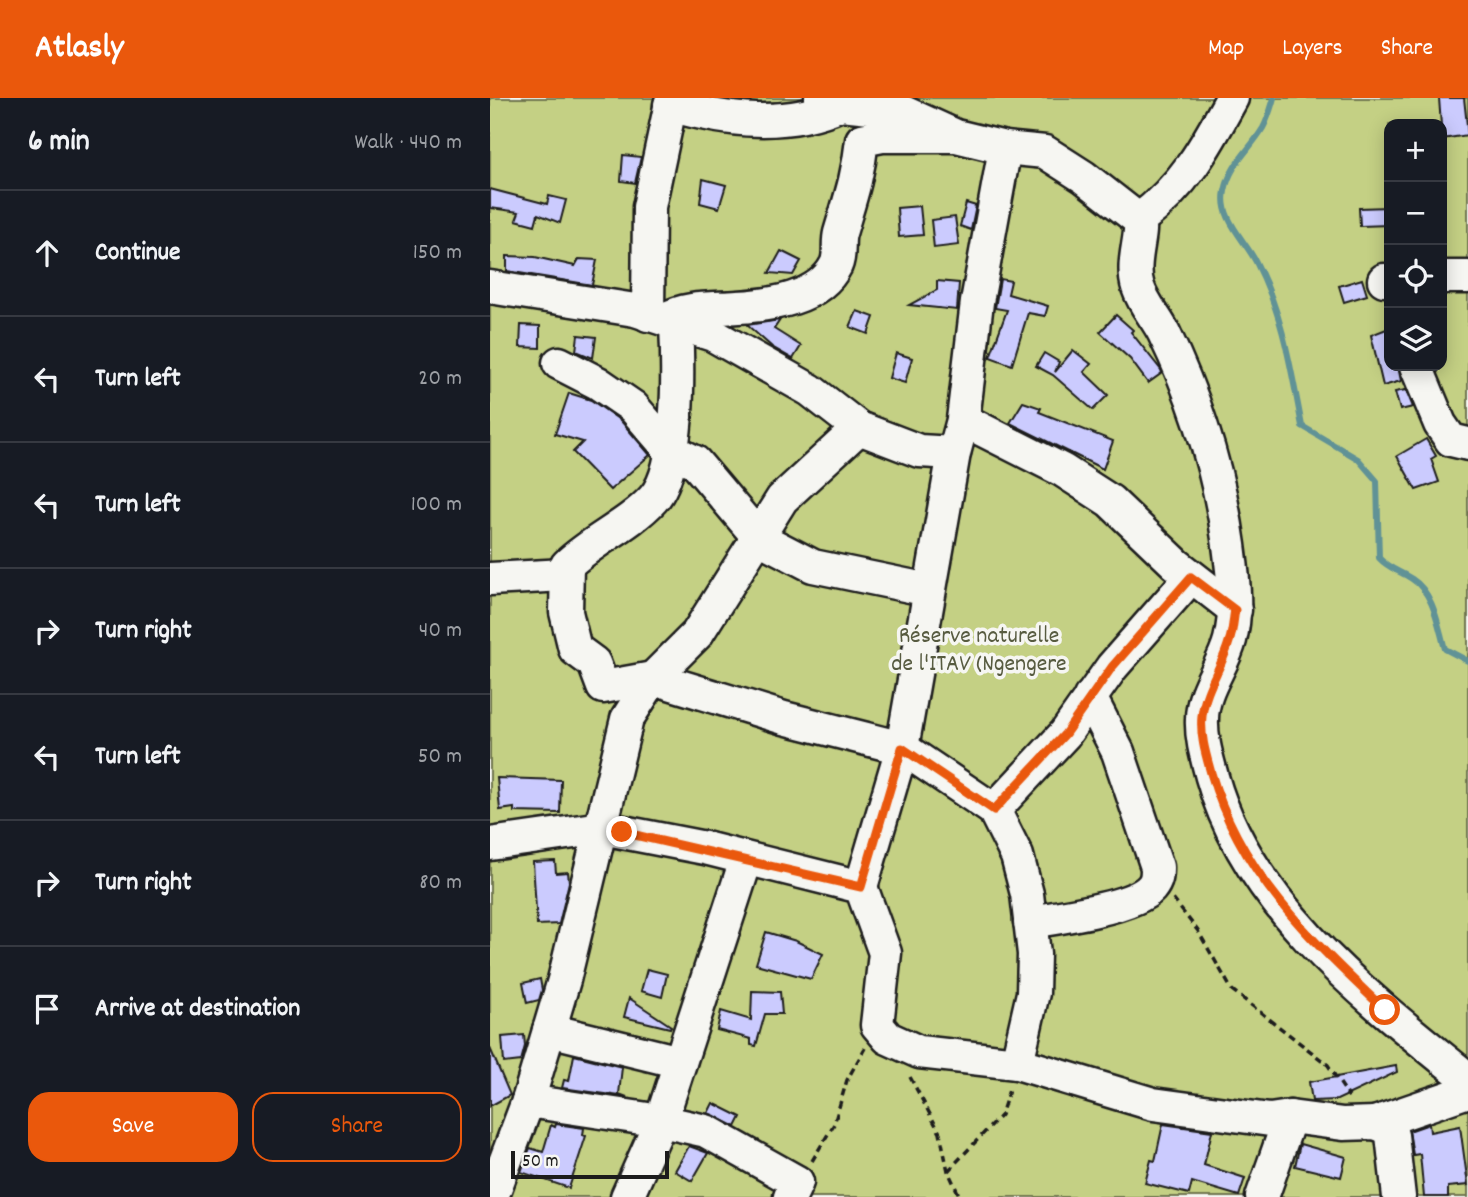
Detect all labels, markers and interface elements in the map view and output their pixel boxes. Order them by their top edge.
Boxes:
text: Atlasly [35,26,124,73]
text: Map [1208,32,1244,66]
text: Layers [1282,32,1343,66]
text: Share [1381,32,1433,66]
map controls [1384,119,1447,371]
button: + [1384,119,1447,182]
text: 6 min [28,122,90,165]
text: Walk · 440 m [355,127,462,160]
button: − [1384,182,1447,245]
icon: ahead [28,234,66,272]
text: Continue [95,235,180,272]
text: 150 m [413,237,462,270]
button: locate [1384,245,1447,308]
button: layers [1384,308,1447,371]
icon: left [28,360,66,398]
text: Turn left [95,361,181,398]
text: 20 m [418,363,462,396]
icon: left [28,486,66,524]
text: Turn left [95,487,181,524]
text: 100 m [411,489,462,522]
icon: right [28,612,66,650]
text: Turn right [95,613,192,650]
text: 40 m [419,615,462,648]
park label: Réserve naturelle de l'ITAV (Ngengere [891,620,1067,682]
icon: left [28,738,66,776]
text: Turn left [95,739,181,776]
text: 50 m [418,741,462,774]
route end [606,816,637,847]
icon: right [28,864,66,902]
text: Turn right [95,865,192,902]
text: 80 m [419,867,462,900]
icon: arrive [28,990,66,1028]
text: Arrive at destination [95,991,300,1028]
route start [1369,994,1400,1025]
button: Save [28,1092,238,1162]
button: Share [252,1092,462,1162]
scale bar [511,1148,668,1180]
text: 50 m [522,1149,559,1176]

